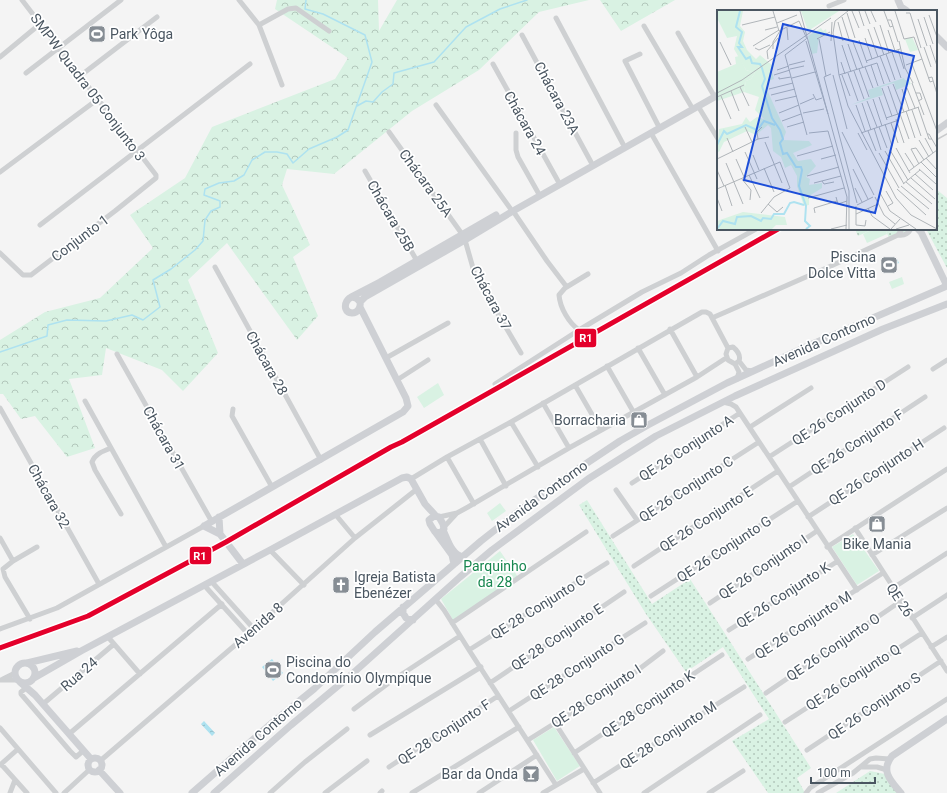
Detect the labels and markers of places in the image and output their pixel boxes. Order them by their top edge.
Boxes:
sports icon: Park Yôga [87,24,107,44]
place label: Park Yôga [110,26,173,42]
place label: Piscina Dolce Vitta [808,249,876,281]
sports icon: Piscina Dolce Vitta [879,255,899,275]
shop icon: Borracharia [629,410,649,430]
place label: Borracharia [554,412,626,428]
shop icon: Bike Mania [867,514,887,534]
place label: Bike Mania [843,536,911,552]
place label: Igreja Batista Ebenézer [354,569,436,601]
church icon: Igreja Batista Ebenézer [331,575,351,595]
place label: Piscina do Condomínio Olympique [286,654,431,686]
sports icon: Piscina do Condomínio Olympique [263,660,283,680]
bar icon: Bar da Onda [521,764,541,784]
place label: Bar da Onda [442,766,518,782]

